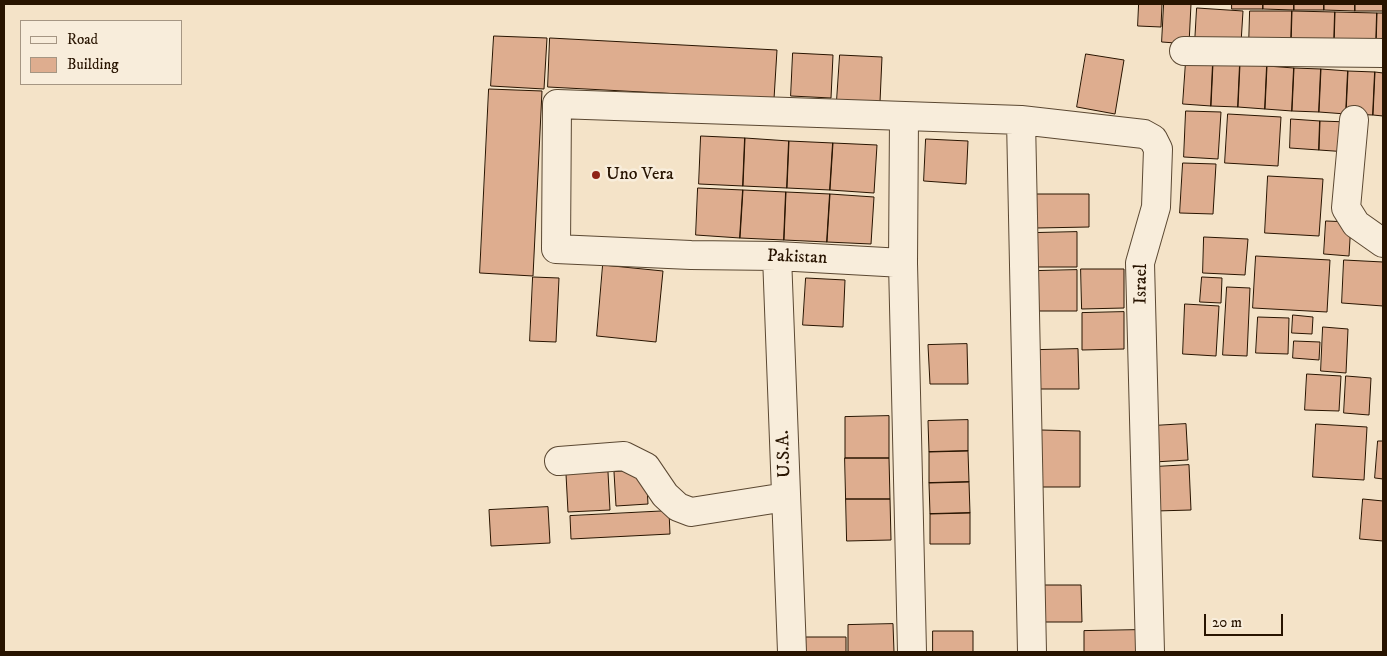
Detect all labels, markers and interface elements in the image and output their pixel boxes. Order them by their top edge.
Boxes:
legend [20,20,182,85]
text: Road [67,30,98,49]
text: Building [67,55,119,74]
place label: Uno Vera [606,164,674,186]
marker: Uno Vera [590,169,602,181]
street label: Pakistan [766,246,828,270]
street label: Israel [1131,263,1153,305]
street label: U.S.A. [773,430,797,478]
scale bar [1207,604,1286,636]
text: 20 m [1212,613,1242,632]

